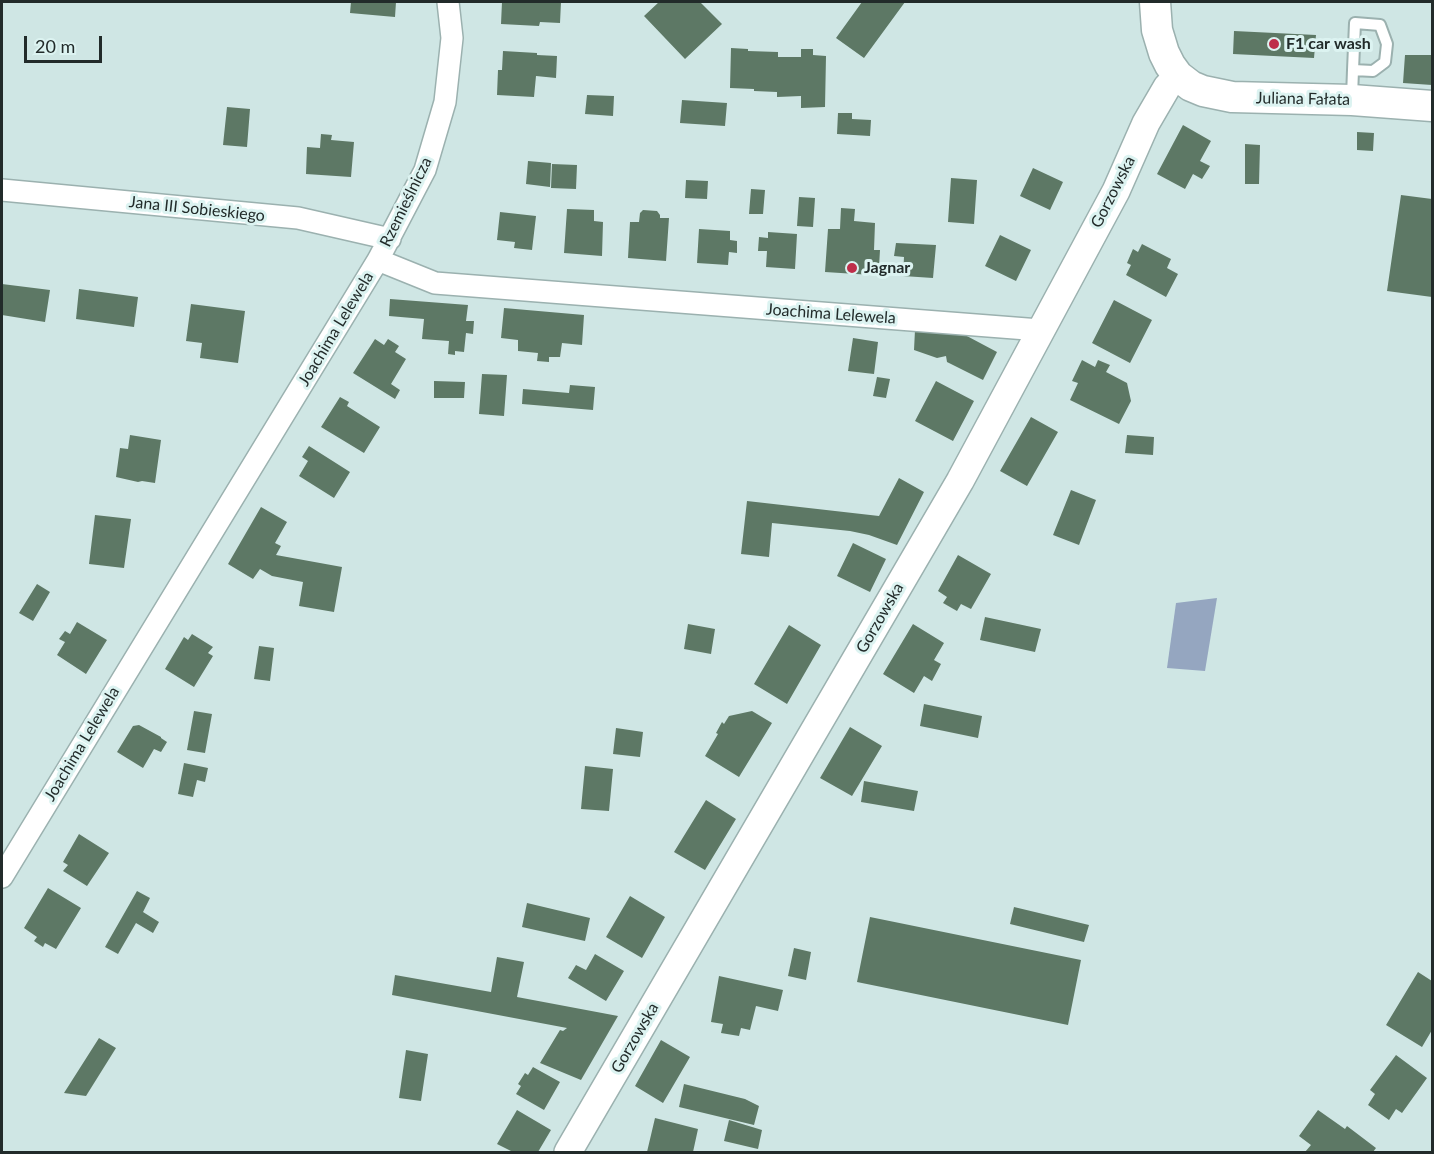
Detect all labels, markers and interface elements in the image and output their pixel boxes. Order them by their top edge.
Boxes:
scale bar [27,24,105,62]
place label: F1 car wash [1286,34,1371,54]
text: 20 m [35,35,75,57]
marker: F1 car wash [1267,37,1281,51]
street label: Juliana Fałata [1256,89,1350,109]
street label: Gorzowska [1087,153,1139,231]
street label: Rzemieślnicza [376,154,436,250]
street label: Jana III Sobieskiego [128,192,266,226]
place label: Jagnar [864,258,910,278]
marker: Jagnar [845,261,859,275]
street label: Joachima Lelewela [294,268,378,390]
street label: Joachima Lelewela [766,300,896,328]
street label: Gorzowska [852,579,908,657]
street label: Joachima Lelewela [40,683,124,805]
street label: Gorzowska [607,999,663,1077]

